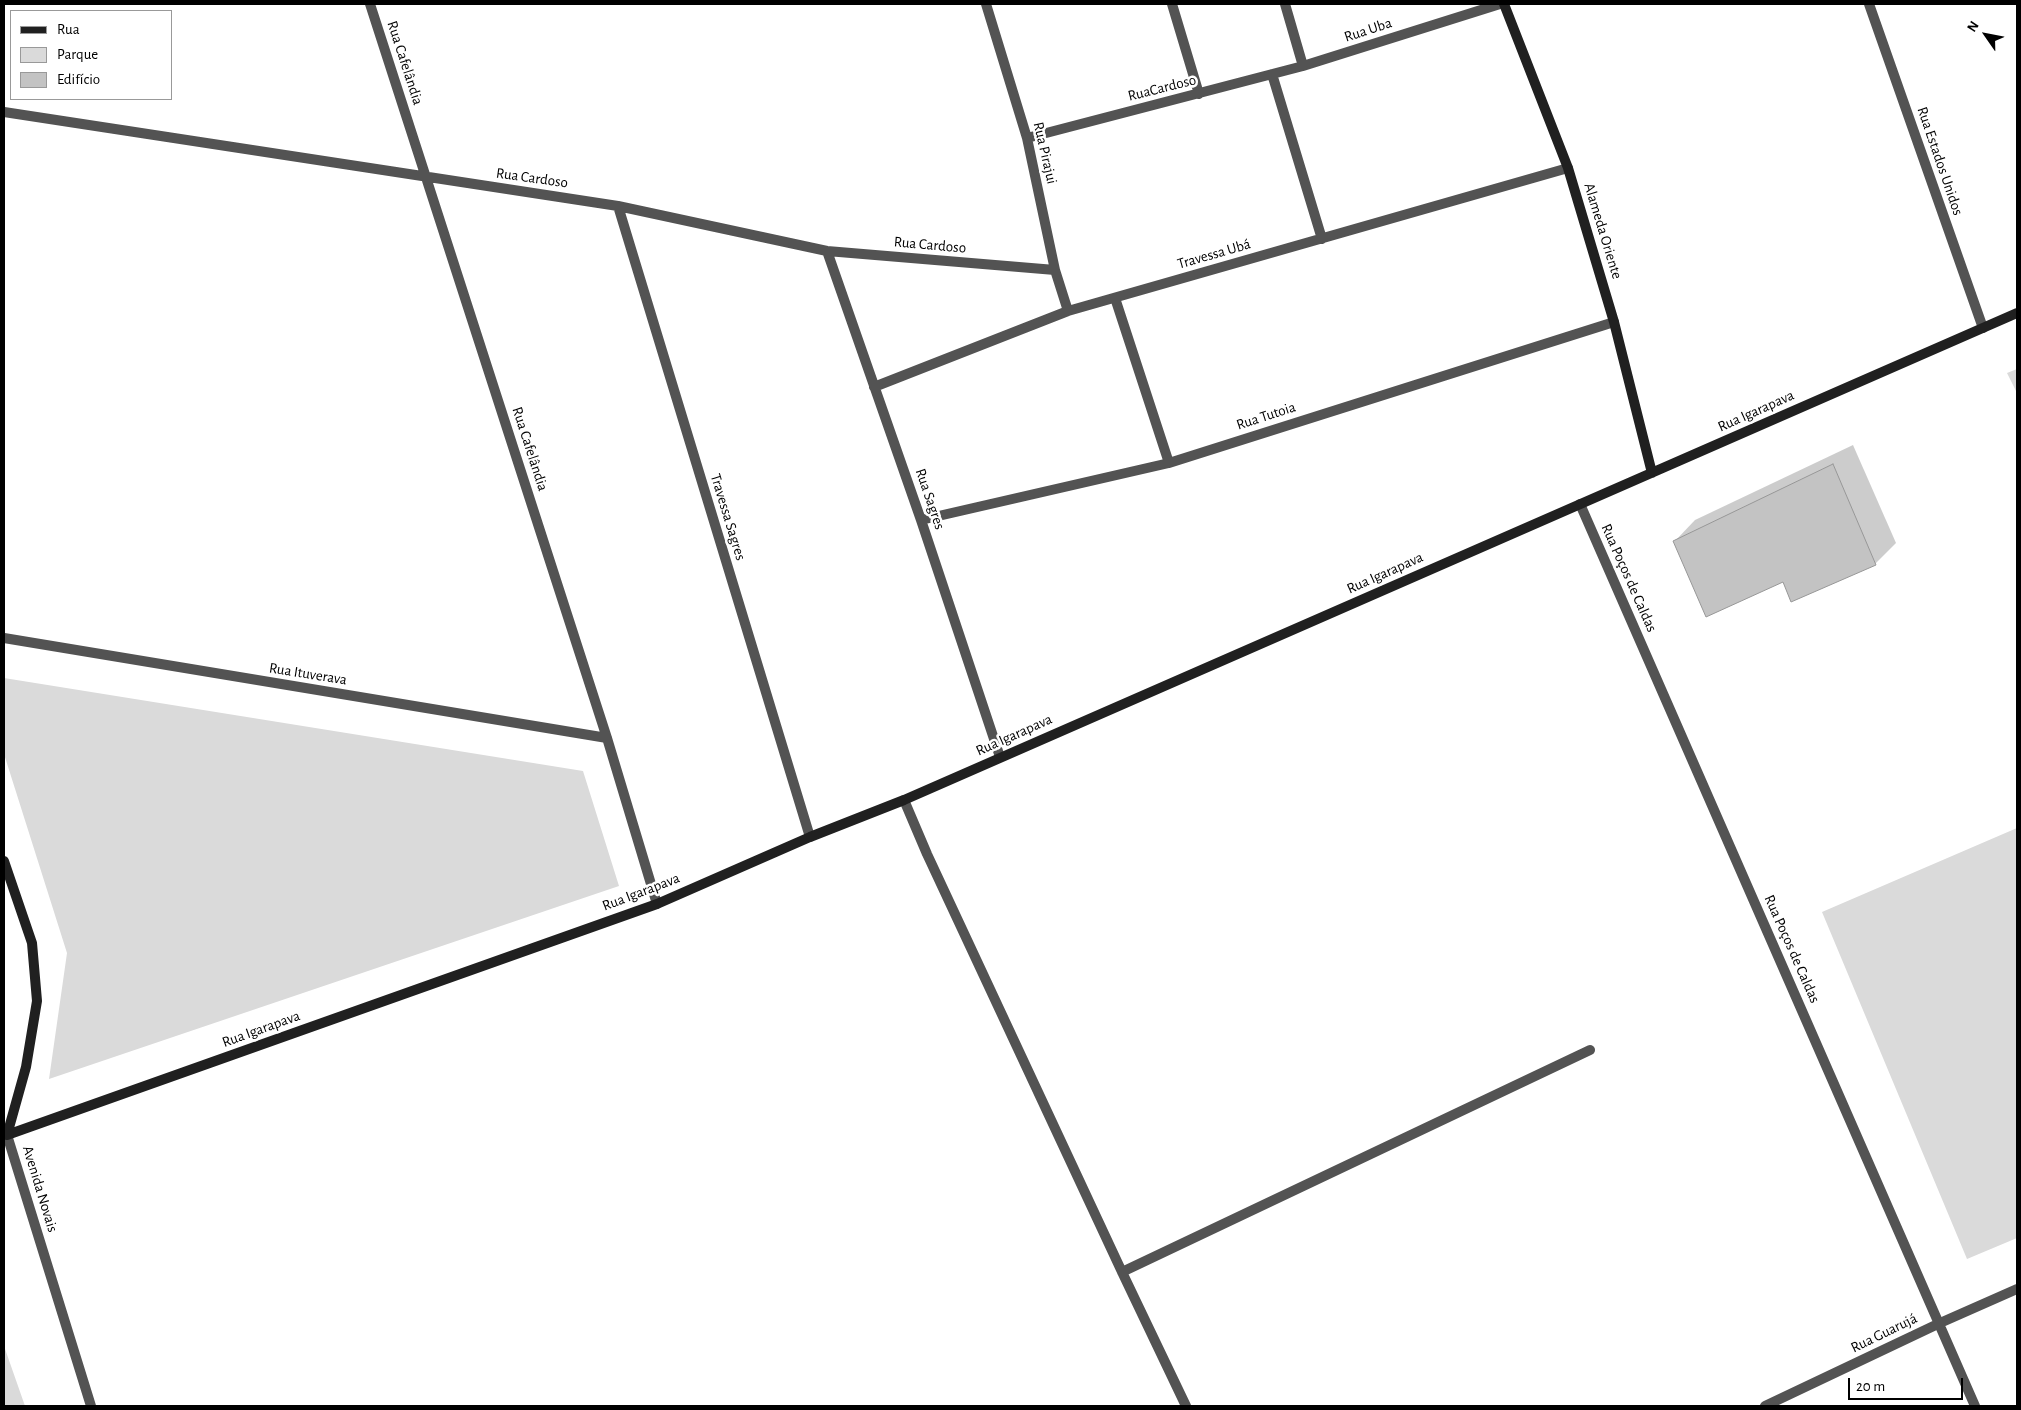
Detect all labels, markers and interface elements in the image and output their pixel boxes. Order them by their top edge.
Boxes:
legend [10,10,172,100]
north arrow [1961,10,2011,60]
street label: Rua Uba [1342,14,1394,46]
street label: Rua Cafelândia [383,19,427,107]
text: N [1965,19,1982,35]
text: Rua [57,22,80,37]
text: Parque [57,47,98,62]
street label: RuaCardoso [1126,71,1198,105]
text: Edifício [57,72,100,87]
street label: Rua Estados Unidos [1913,104,1967,218]
street label: Rua Pirajui [1029,120,1061,186]
street label: Rua Cardoso [495,164,569,192]
street label: Alameda Oriente [1580,181,1626,281]
street label: Rua Cardoso [893,233,967,257]
street label: Travessa Ubá [1175,235,1253,273]
street label: Rua Igarapava [1715,386,1797,436]
street label: Rua Tutoia [1234,398,1298,434]
street label: Rua Cafelândia [508,405,552,493]
street label: Rua Sagres [911,466,949,532]
street label: Travessa Sagres [706,471,750,563]
street label: Rua Poços de Caldas [1597,521,1661,635]
street label: Rua Igarapava [1344,548,1426,598]
street label: Rua Ituverava [268,659,348,689]
street label: Rua Igarapava [973,710,1055,760]
street label: Rua Igarapava [600,869,682,915]
street label: Rua Poços de Caldas [1760,892,1824,1006]
street label: Rua Igarapava [220,1007,302,1051]
street label: Avenida Novais [18,1144,62,1234]
street label: Rua Guarujá [1848,1309,1920,1357]
scale bar [1851,1368,1966,1400]
text: 20 m [1856,1379,1885,1394]

